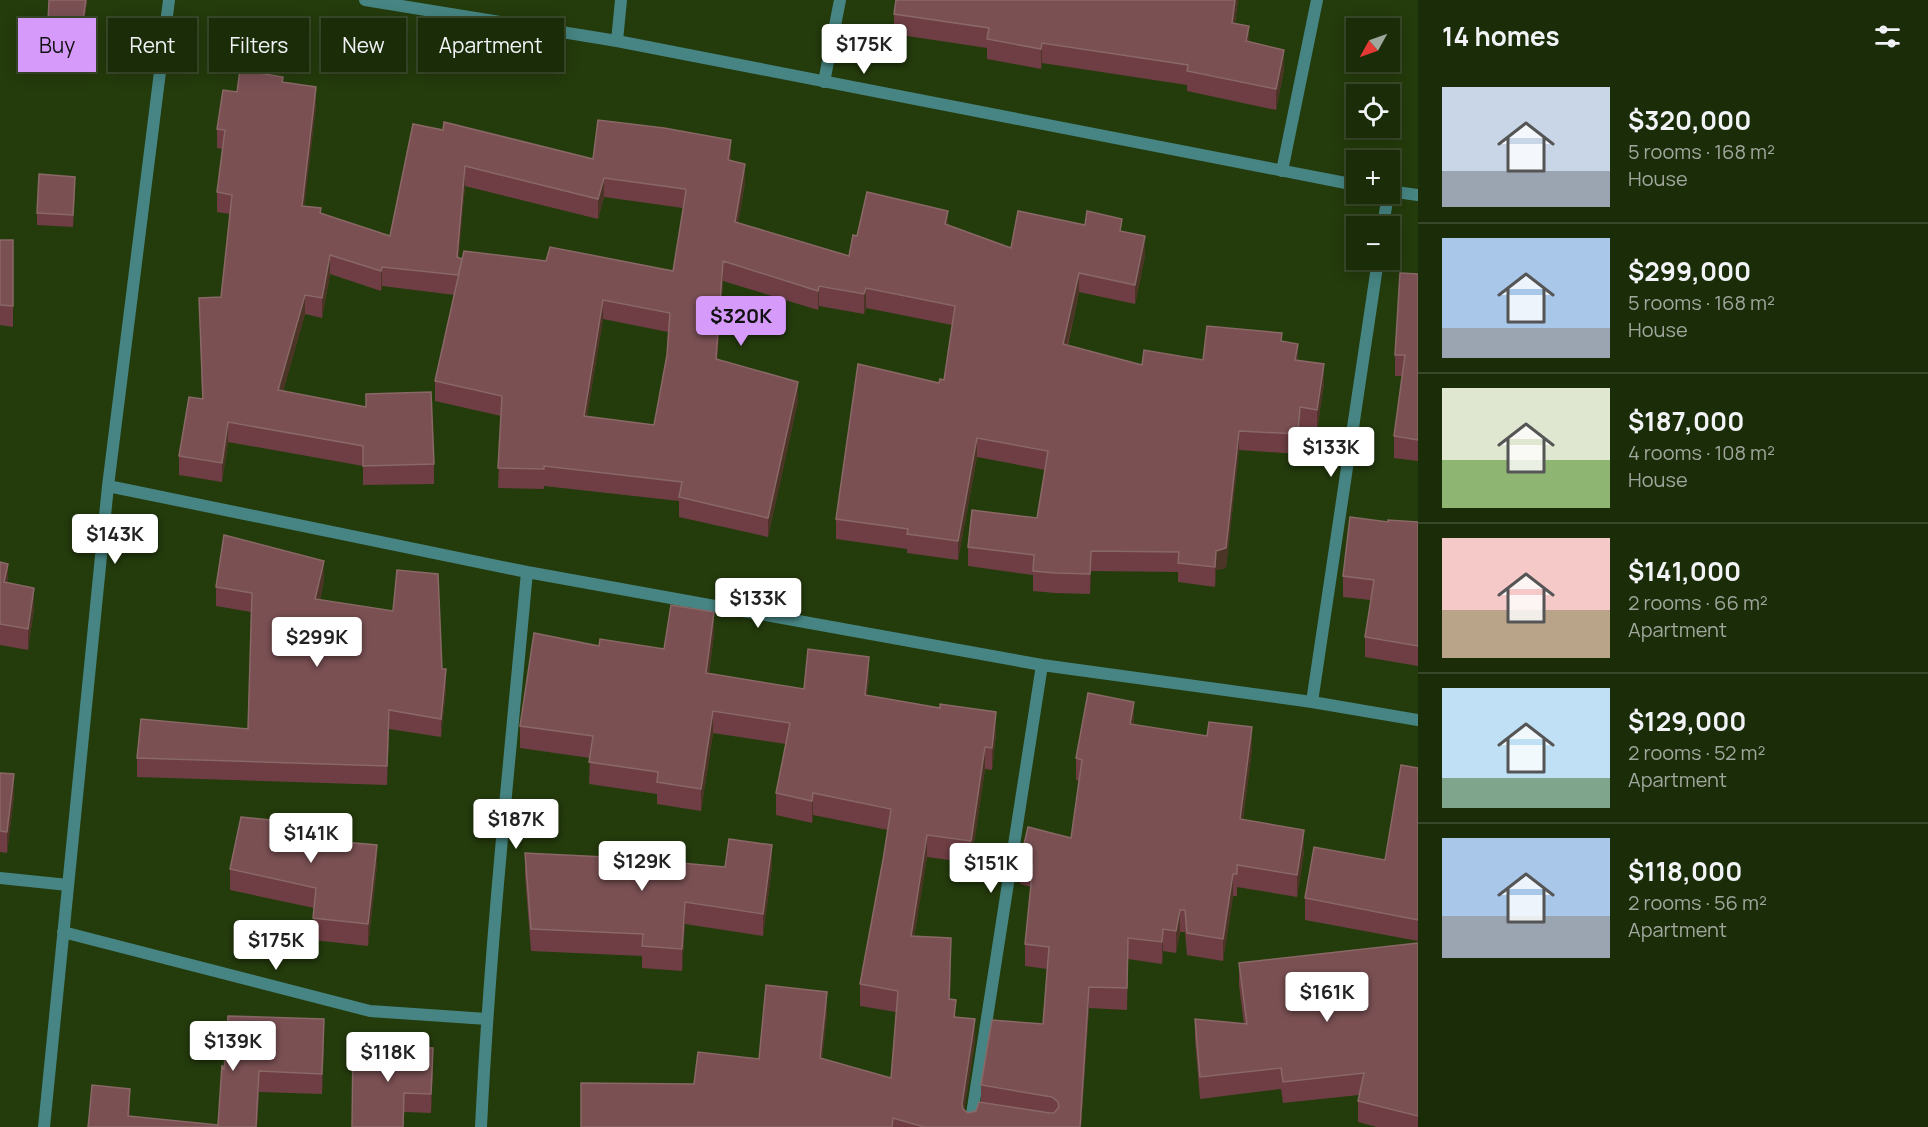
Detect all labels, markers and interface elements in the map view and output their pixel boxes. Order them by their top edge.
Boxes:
chip: Buy [18,18,96,72]
chip: Rent [108,18,197,72]
chip: Filters [209,18,309,72]
chip: New [321,18,406,72]
chip: Apartment [418,18,564,72]
north arrow [1346,18,1400,72]
map controls [1346,18,1400,270]
text: 14 homes [1442,18,1560,54]
icon: filters [1871,20,1904,53]
pin: $175K [822,24,906,75]
text: $175K [836,30,892,57]
button: locate [1346,84,1400,138]
text: $320,000 [1628,102,1751,138]
icon: home [1490,111,1562,183]
text: 5 rooms · 168 m² [1628,138,1775,165]
button: + [1346,150,1400,204]
text: House [1628,165,1688,192]
button: − [1346,216,1400,270]
text: $299,000 [1628,253,1751,289]
icon: home [1490,262,1562,334]
text: 5 rooms · 168 m² [1628,289,1775,316]
pin: $320K [699,296,783,347]
text: $320K [710,302,772,329]
text: House [1628,316,1688,343]
text: $187,000 [1628,403,1744,439]
icon: home [1490,412,1562,484]
pin: $133K [1289,427,1373,478]
text: $133K [1302,433,1360,460]
text: 4 rooms · 108 m² [1628,439,1775,466]
text: House [1628,466,1688,493]
pin: $143K [73,514,157,565]
text: $143K [86,520,144,547]
text: $141,000 [1628,553,1741,589]
icon: home [1490,562,1562,634]
pin: $133K [716,578,800,629]
text: $133K [729,584,787,611]
text: 2 rooms · 66 m² [1628,589,1768,616]
text: Apartment [1628,616,1727,643]
pin: $299K [275,617,359,668]
text: $299K [286,623,348,650]
text: $129,000 [1628,703,1746,739]
icon: home [1490,712,1562,784]
text: 2 rooms · 52 m² [1628,739,1765,766]
text: Apartment [1628,766,1727,793]
pin: $187K [474,799,558,850]
text: $187K [487,805,545,832]
pin: $141K [269,813,353,864]
text: $141K [283,819,339,846]
pin: $129K [600,841,684,892]
pin: $151K [949,843,1033,894]
text: $129K [613,847,671,874]
text: $151K [964,849,1018,876]
text: $118,000 [1628,853,1742,889]
icon: home [1490,862,1562,934]
text: 2 rooms · 56 m² [1628,889,1767,916]
text: Apartment [1628,916,1727,943]
pin: $175K [234,920,318,971]
text: $175K [248,926,304,953]
pin: $161K [1285,972,1369,1023]
text: $161K [1299,978,1355,1005]
pin: $139K [191,1021,275,1072]
text: $139K [204,1027,262,1054]
pin: $118K [346,1032,430,1083]
text: $118K [360,1038,416,1065]

